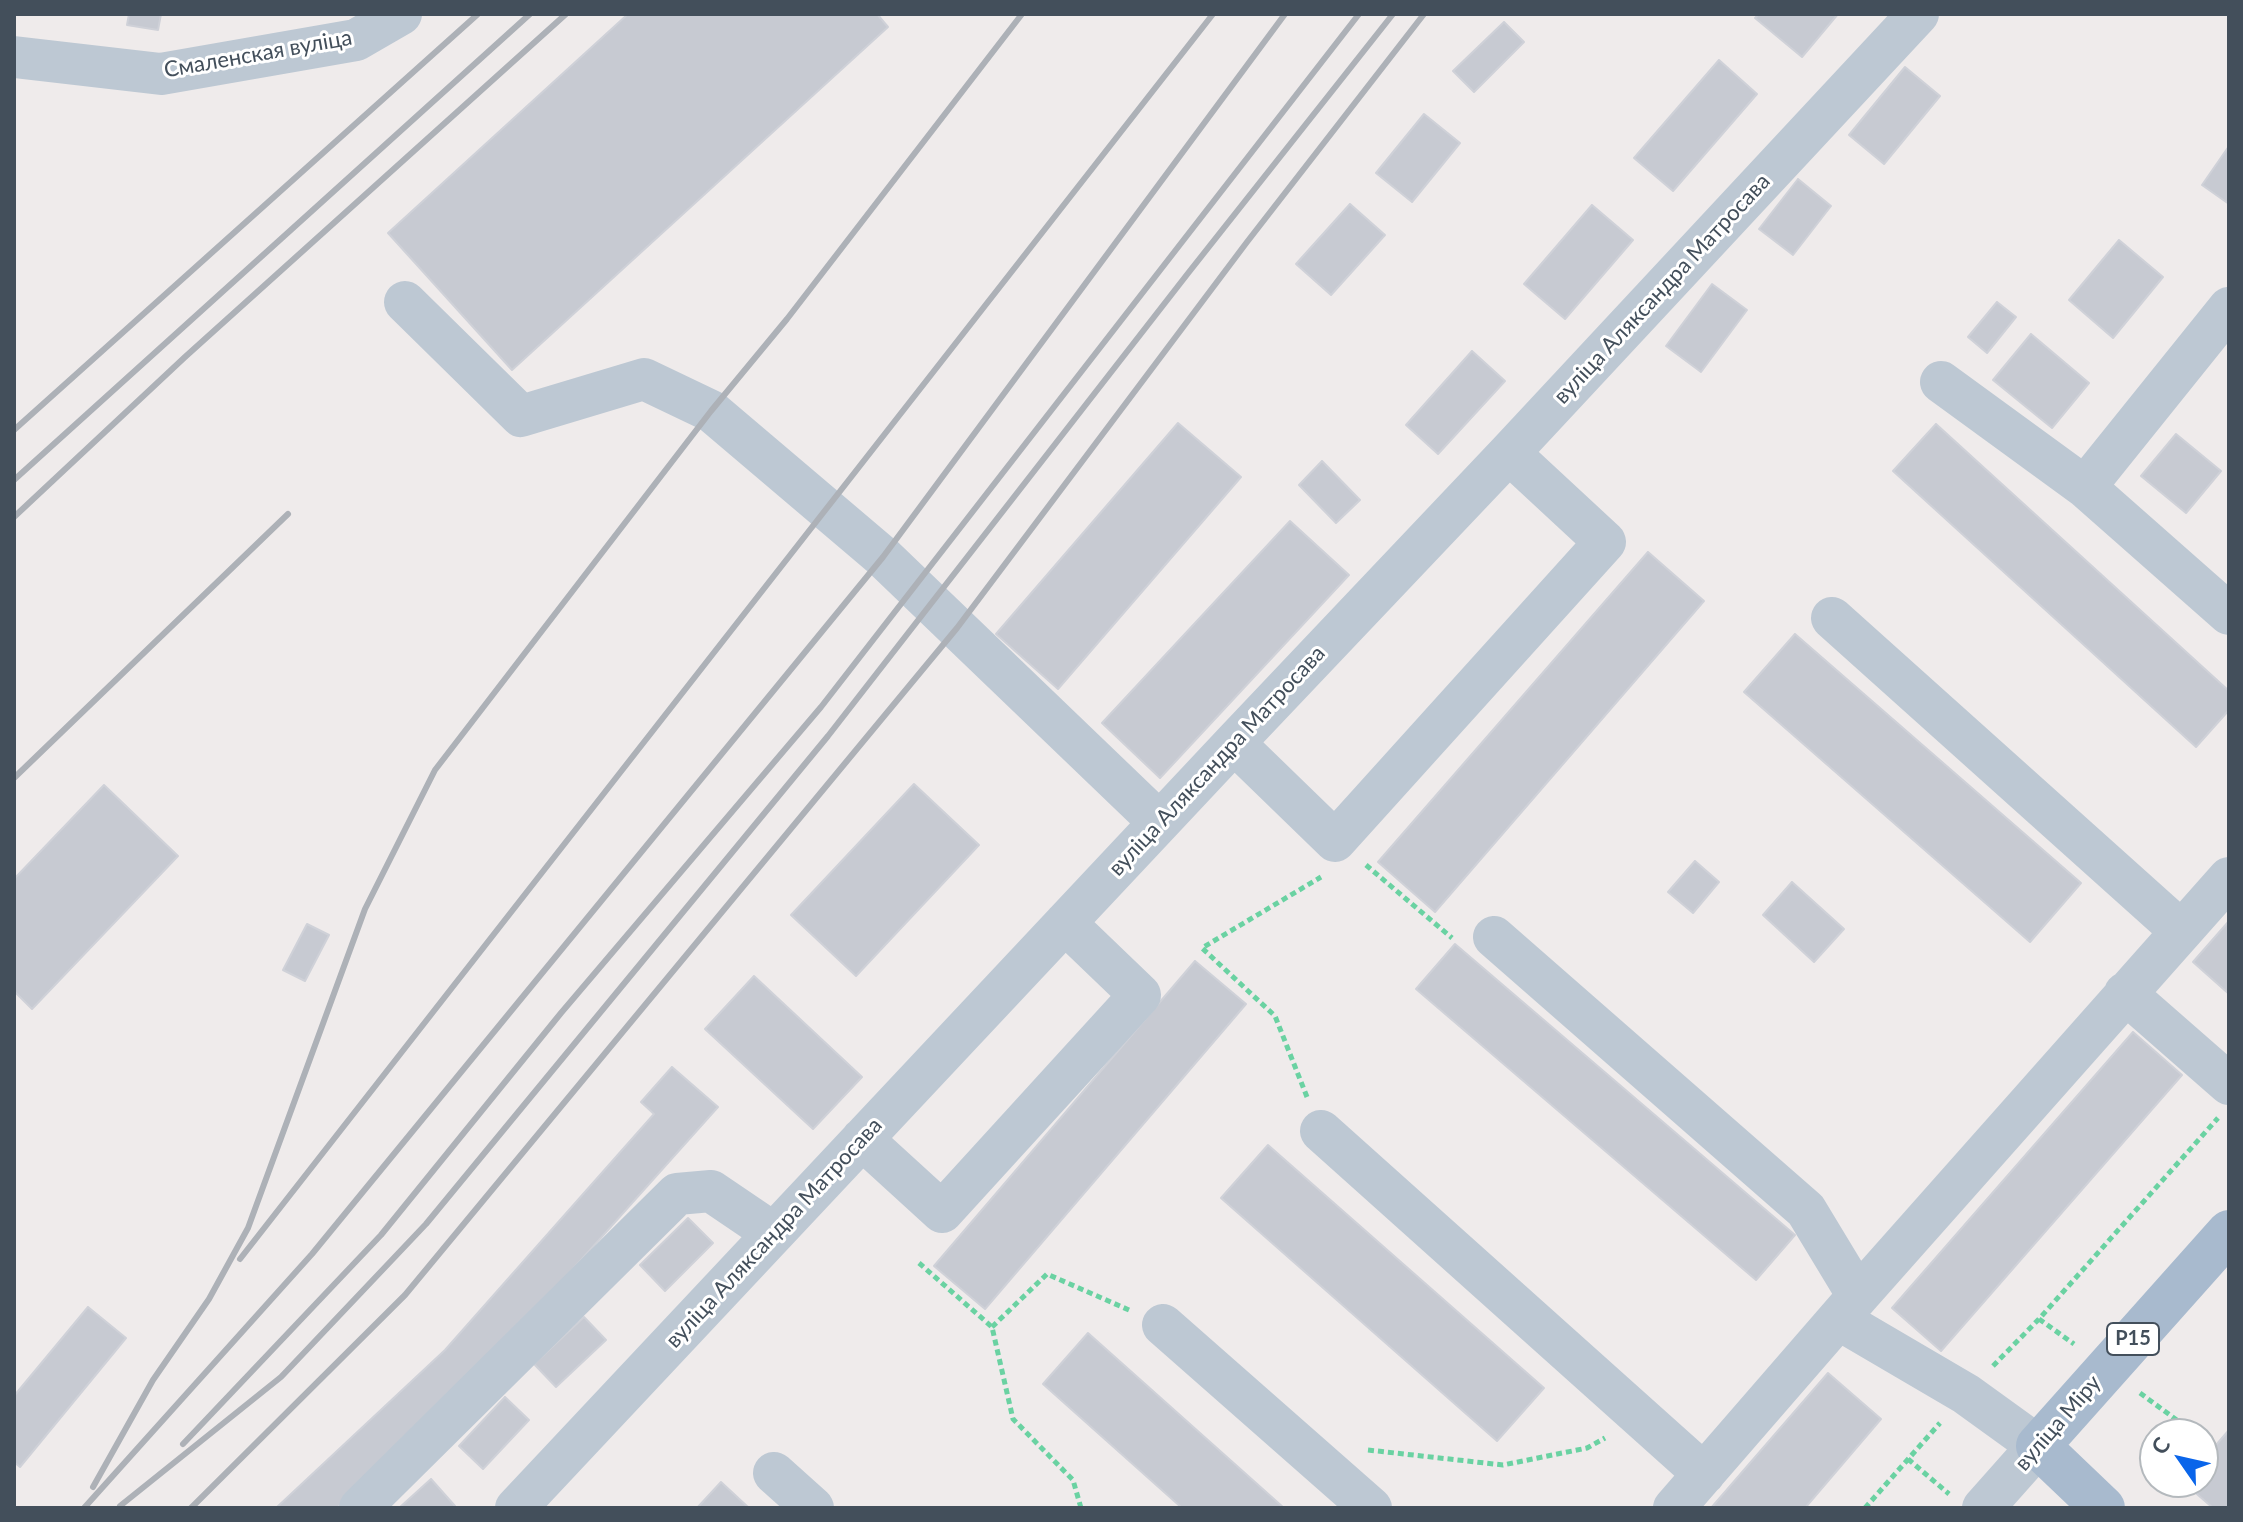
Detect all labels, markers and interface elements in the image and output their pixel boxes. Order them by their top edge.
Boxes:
street label: Смаленская вуліца [162,24,354,84]
street label: вуліца Аляксандра Матросава [1548,168,1776,410]
street label: вуліца Аляксандра Матросава [1103,640,1331,882]
street label: вуліца Аляксандра Матросава [660,1112,888,1354]
road number: Р15 [2107,1323,2159,1355]
street label: вуліца Міру [2009,1370,2107,1476]
north arrow [2139,1418,2219,1498]
text: С [2145,1432,2176,1459]

